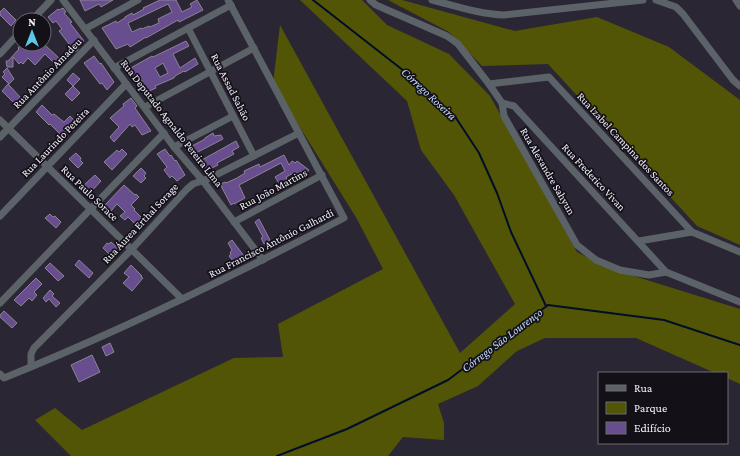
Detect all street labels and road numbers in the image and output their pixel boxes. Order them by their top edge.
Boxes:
street label: Rua Antônio Amadeu [10,35,84,111]
street label: Rua Assad Sahão [209,52,253,123]
street label: Rua Deputado Agnaldo Pereira Lima [118,57,225,190]
street label: Rua Izabel Campina dos Santos [574,90,677,199]
street label: Rua Laurindo Pereira [19,105,91,179]
street label: Rua Alexandre Sahyun [517,125,578,217]
street label: Rua Frederico Vivan [560,141,628,213]
street label: Rua Paulo Sorace [59,163,121,223]
street label: Rua João Martins [237,166,309,213]
street label: Rua Áurea Erthal Sorage [100,180,181,266]
street label: Rua Francisco Antônio Galhardi [207,206,336,280]

